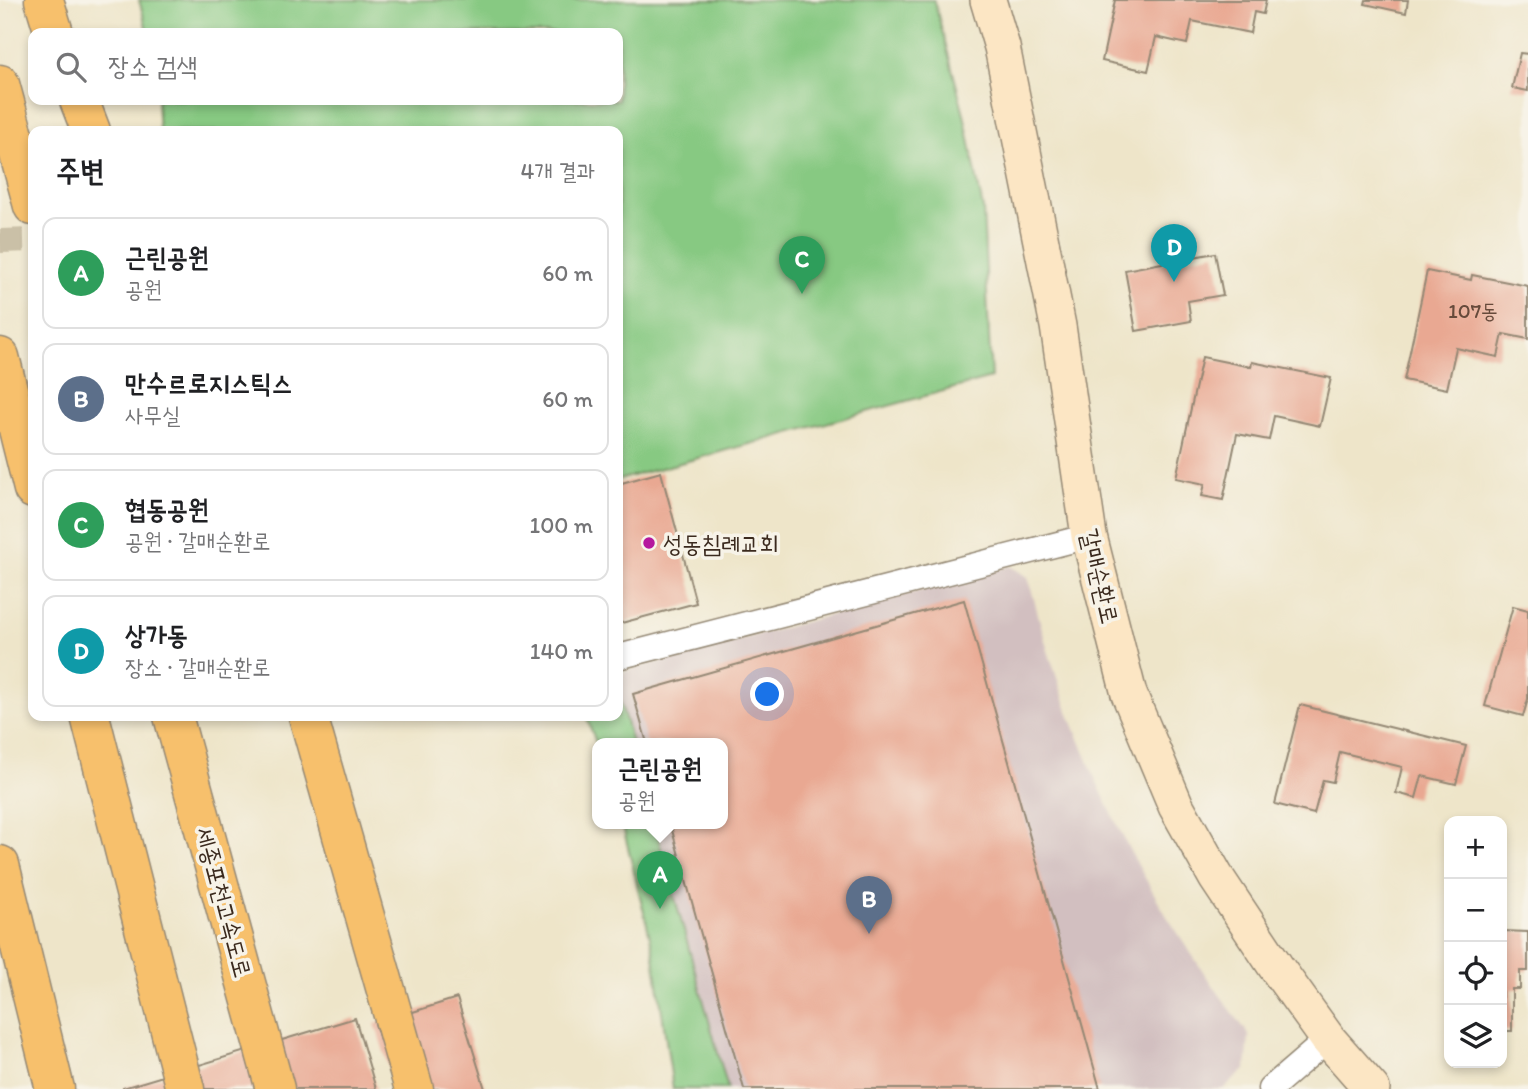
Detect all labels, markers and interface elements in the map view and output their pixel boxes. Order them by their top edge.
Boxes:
search box [28,28,623,105]
icon: search [52,48,90,86]
text: 장소 검색 [108,50,198,82]
text: 주변 [56,152,104,189]
text: 4개 결과 [520,157,595,185]
pin: D [1151,224,1197,282]
pin: C [779,236,825,294]
text: 근린공원 [125,241,209,273]
text: A [74,259,88,287]
text: 60 m [542,259,593,287]
text: 공원 [125,275,162,303]
house number: 107동 [1448,298,1498,323]
text: 만수르로지스틱스 [125,367,292,399]
text: B [74,385,88,413]
text: 60 m [542,385,593,413]
text: 사무실 [125,401,181,429]
text: 협동공원 [125,493,209,525]
text: C [74,511,88,539]
text: 100 m [529,511,593,539]
street label: 갈매순환로 [1075,526,1125,626]
text: 공원 · 갈매순환로 [125,527,270,555]
place label: 성동침례교회 [663,529,779,558]
marker: 성동침례교회 [641,535,657,551]
text: 상가동 [125,619,188,651]
text: D [73,637,89,665]
text: 140 m [530,637,593,665]
text: 장소 · 갈매순환로 [125,653,270,681]
your location [750,677,784,711]
popup [592,738,728,829]
text: 근린공원 [618,752,702,784]
text: 공원 [618,786,655,814]
map controls [1444,816,1507,1068]
button: + [1444,816,1507,879]
street label: 세종포천고속도로 [190,824,258,980]
pin: A [637,851,683,909]
pin: B [846,876,892,934]
button: − [1444,879,1507,942]
button: locate [1444,942,1507,1005]
button: layers [1444,1005,1507,1068]

